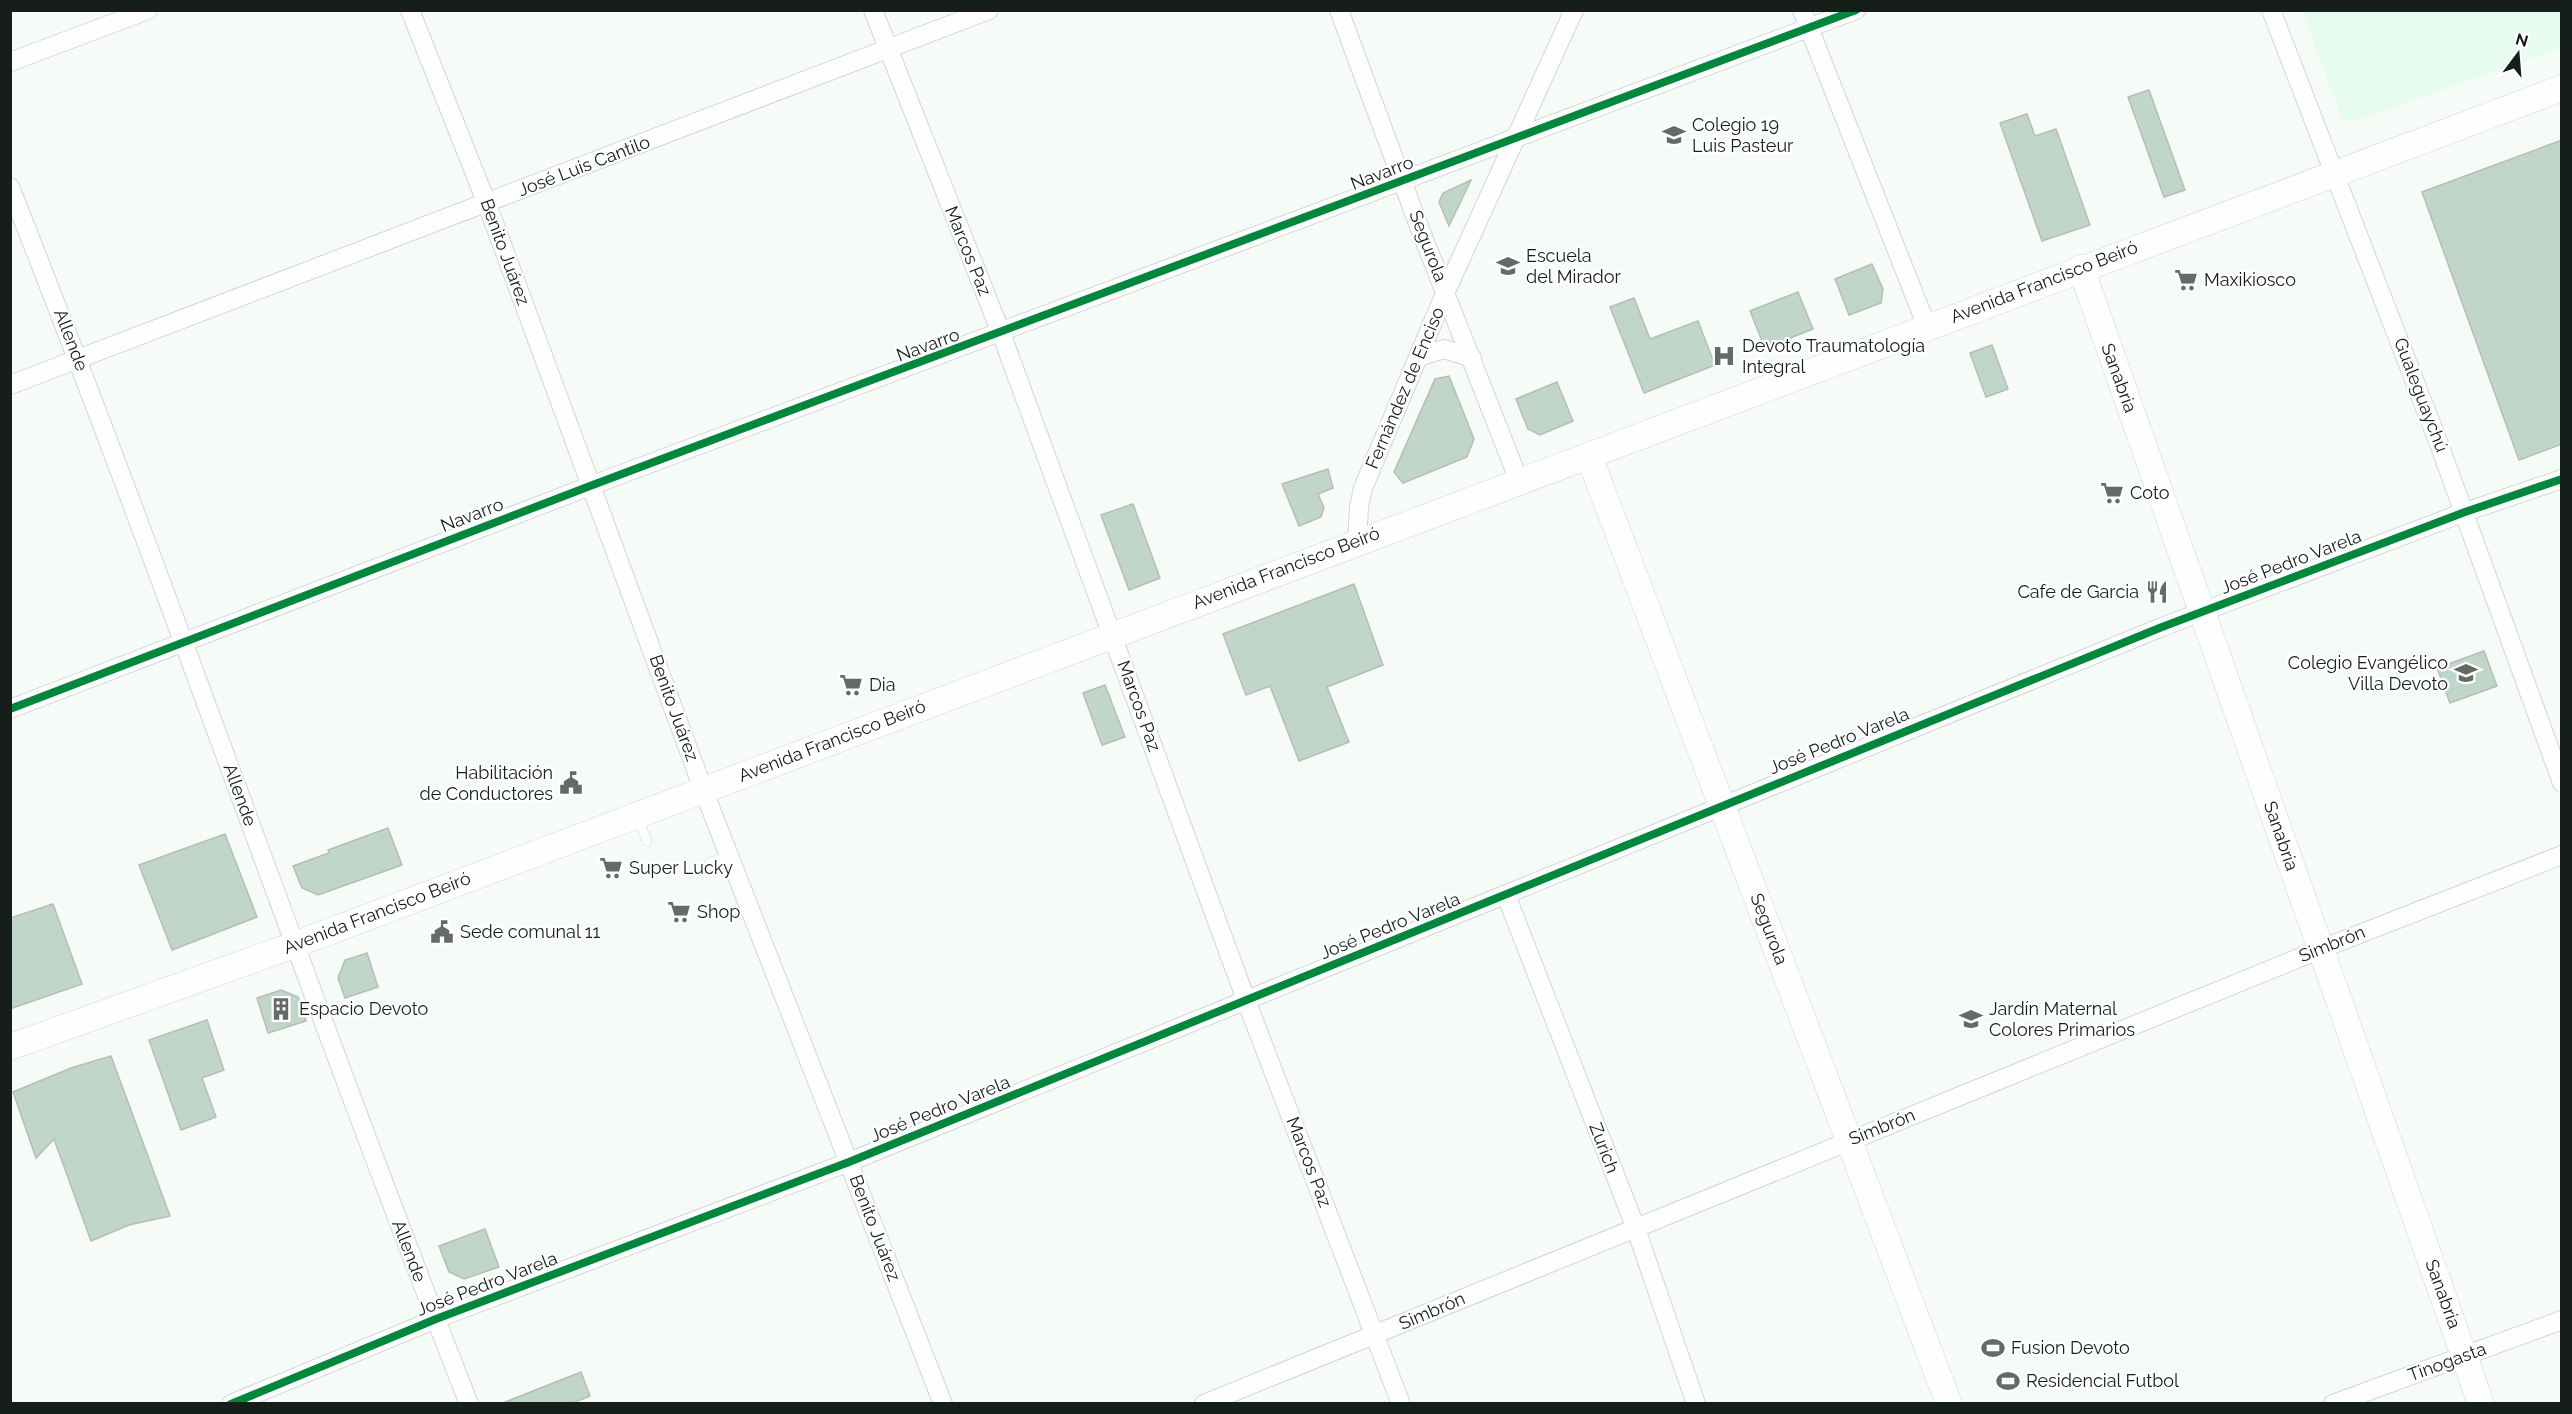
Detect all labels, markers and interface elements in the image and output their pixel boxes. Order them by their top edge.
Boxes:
north arrow [2488,24,2548,84]
text: N [2514,29,2530,51]
place label: Colegio 19 Luis Pasteur [1692,114,1794,156]
school or university icon: Colegio 19 Luis Pasteur [1661,122,1687,148]
street label: José Luis Cantilo [515,131,653,200]
street label: Navarro [1347,151,1416,194]
street label: Benito Juárez [476,196,535,308]
street label: Marcos Paz [941,203,996,299]
street label: Segurola [1405,207,1452,284]
street label: Avenida Francisco Beiró [1947,236,2141,327]
place label: Escuela del Mirador [1526,245,1621,287]
school or university icon: Escuela del Mirador [1495,253,1521,279]
supermarket icon: Maxikiosco [2173,267,2199,293]
place label: Maxikiosco [2204,269,2296,290]
street label: Fernández de Enciso [1361,303,1448,472]
street label: Allende [50,306,93,374]
street label: Navarro [893,323,962,366]
place label: Devoto Traumatología Integral [1742,335,1925,377]
street label: Gualeguaychú [2390,335,2453,455]
street label: Sanabria [2097,340,2142,415]
hospital icon: Devoto Traumatología Integral [1711,343,1737,369]
supermarket icon: Coto [2099,480,2125,506]
place label: Coto [2130,482,2170,503]
street label: Navarro [437,493,506,536]
street label: Avenida Francisco Beiró [1189,522,1383,613]
street label: José Pedro Varela [2218,525,2364,598]
restaurant icon: Cafe de Garcia [2144,579,2170,605]
place label: Cafe de Garcia [2017,581,2139,602]
street label: Benito Juárez [645,652,704,764]
place label: Colegio Evangélico Villa Devoto [2288,652,2448,694]
street label: Marcos Paz [1113,658,1166,754]
school or university icon: Colegio Evangélico Villa Devoto [2453,660,2479,686]
supermarket icon: Dia [838,672,864,698]
place label: Dia [869,674,896,695]
street label: Avenida Francisco Beiró [735,695,929,786]
street label: José Pedro Varela [1766,703,1912,778]
street label: Allende [220,761,262,829]
place label: Habilitación de Conductores [419,762,553,804]
public building icon: Habilitación de Conductores [558,770,584,796]
street label: Sanabria [2260,798,2303,873]
supermarket icon: Super Lucky [598,855,624,881]
place label: Super Lucky [629,857,733,878]
street label: Avenida Francisco Beiró [280,867,474,958]
street label: José Pedro Varela [1317,888,1463,963]
street label: Segurola [1746,890,1793,967]
supermarket icon: Shop [666,899,692,925]
place label: Shop [697,901,740,922]
public building icon: Sede comunal 11 [429,919,455,945]
place label: Sede comunal 11 [460,921,601,942]
street label: Simbrón [2296,921,2368,966]
building icon: Espacio Devoto [268,996,294,1022]
place label: Espacio Devoto [299,998,429,1019]
place label: Jardín Maternal Colores Primarios [1989,998,2135,1040]
school or university icon: Jardín Maternal Colores Primarios [1958,1006,1984,1032]
street label: José Pedro Varela [867,1071,1013,1146]
street label: Simbrón [1846,1104,1918,1149]
street label: Marcos Paz [1283,1114,1336,1210]
street label: Zurich [1585,1120,1624,1176]
street label: Benito Juárez [846,1172,905,1284]
street label: Allende [388,1217,431,1285]
street label: José Pedro Varela [414,1247,560,1320]
street label: Sanabria [2421,1256,2466,1331]
street label: Simbrón [1396,1287,1468,1334]
sports icon: Fusion Devoto [1980,1335,2006,1361]
place label: Fusion Devoto [2011,1337,2130,1358]
street label: Tinogasta [2405,1338,2489,1385]
sports icon: Residencial Futbol [1995,1368,2021,1394]
place label: Residencial Futbol [2026,1370,2179,1391]

